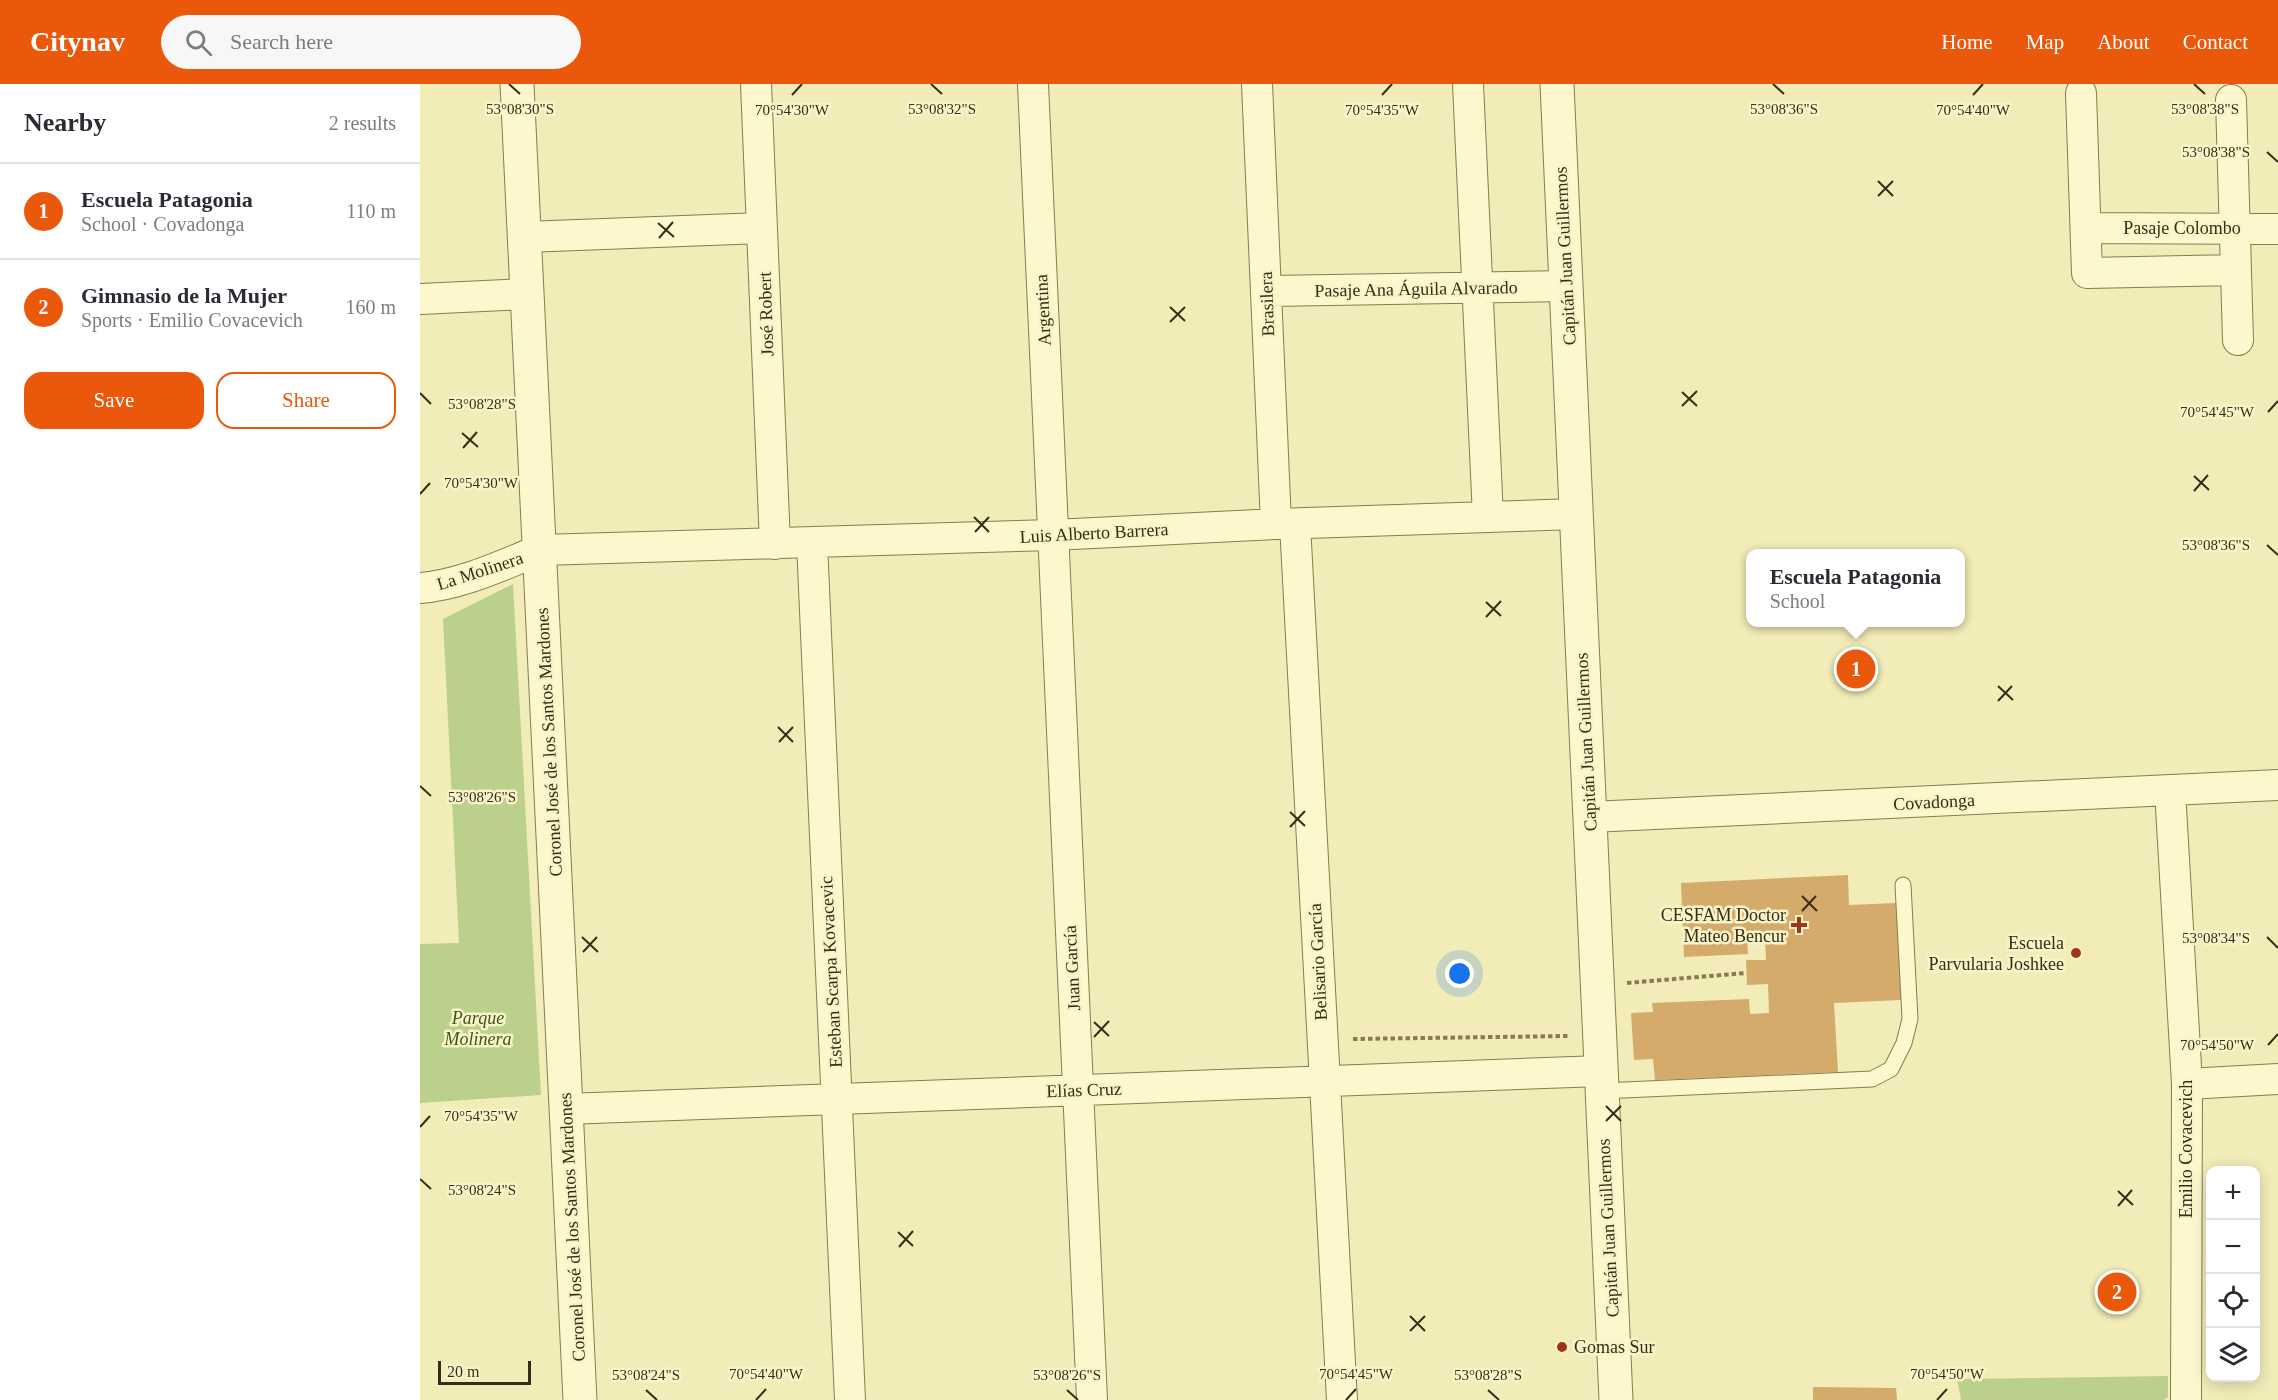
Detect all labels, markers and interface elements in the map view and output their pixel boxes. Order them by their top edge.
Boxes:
search box [161,15,581,69]
text: Citynav [30,26,125,57]
icon: search [182,26,215,59]
text: Search here [230,29,333,54]
text: Home [1941,30,1993,54]
text: Map [2026,30,2064,54]
text: About [2097,30,2150,54]
text: Contact [2183,30,2248,54]
text: 53°08'30"S [486,101,554,117]
text: 53°08'32"S [908,101,976,117]
text: 53°08'36"S [1750,101,1818,117]
text: 53°08'38"S [2171,101,2239,117]
text: 70°54'30"W [755,102,830,118]
text: 70°54'35"W [1345,102,1420,118]
text: 70°54'40"W [1936,102,2011,118]
text: Nearby [24,108,106,137]
text: 2 results [329,112,396,134]
text: 53°08'38"S [2182,144,2250,160]
street label: Capitán Juan Guillermos [1550,166,1580,346]
text: Escuela Patagonia [81,187,253,212]
text: 1 [39,200,49,222]
text: 110 m [346,200,396,222]
text: School · Covadonga [81,213,244,235]
street label: Pasaje Colombo [2123,218,2241,238]
street label: José Robert [755,271,777,357]
street label: Brasilera [1256,271,1278,337]
street label: Argentina [1031,274,1055,346]
street label: Pasaje Ana Águila Alvarado [1314,276,1518,301]
text: Gimnasio de la Mujer [81,283,287,308]
text: 2 [39,296,49,318]
text: 160 m [345,296,396,318]
text: Sports · Emilio Covacevich [81,309,303,331]
button: Save [24,372,204,429]
button: Share [216,372,396,429]
text: 53°08'28"S [448,396,516,412]
text: 70°54'45"W [2180,404,2255,420]
text: 70°54'30"W [444,475,519,491]
street label: Luis Alberto Barrera [1019,519,1169,547]
text: 53°08'36"S [2182,537,2250,553]
street label: La Molinera [434,548,526,594]
popup [1746,549,1965,627]
text: Escuela Patagonia [1770,564,1941,589]
text: School [1770,590,1825,612]
street label: Coronel José de los Santos Mardones [532,607,566,877]
pin: 1 [1836,646,1876,692]
street label: Capitán Juan Guillermos [1571,652,1601,832]
text: 53°08'26"S [448,789,516,805]
street label: Covadonga [1893,790,1975,814]
street label: Esteban Scarpa Kovacevic [816,876,846,1068]
street label: Belisario García [1305,903,1331,1021]
place label: CESFAM Doctor Mateo Bencur [1661,905,1786,946]
marker: CESFAM Doctor Mateo Bencur [1790,916,1808,934]
street label: Juan García [1060,925,1084,1011]
text: 53°08'34"S [2182,930,2250,946]
place label: Escuela Parvularia Joshkee [1929,933,2064,974]
marker: Escuela Parvularia Joshkee [2069,946,2083,960]
your location [1445,959,1474,988]
park label: Parque Molinera [444,1008,512,1049]
text: 70°54'50"W [2180,1037,2255,1053]
street label: Elías Cruz [1046,1079,1122,1101]
street label: Emilio Covacevich [2176,1080,2196,1218]
street label: Coronel José de los Santos Mardones [555,1092,589,1362]
text: 70°54'35"W [444,1108,519,1124]
street label: Capitán Juan Guillermos [1593,1138,1623,1318]
map controls [2206,1166,2260,1382]
button: + [2206,1166,2260,1220]
text: 53°08'24"S [448,1182,516,1198]
button: − [2206,1220,2260,1274]
pin: 2 [2098,1270,2136,1314]
button: locate [2206,1274,2260,1328]
button: layers [2206,1328,2260,1382]
place label: Gomas Sur [1574,1337,1655,1357]
marker: Gomas Sur [1555,1340,1569,1354]
scale bar [438,1358,531,1386]
text: 20 m [447,1363,479,1380]
text: 70°54'40"W [729,1366,804,1382]
text: 70°54'45"W [1319,1366,1394,1382]
text: 70°54'50"W [1910,1366,1985,1382]
text: 53°08'24"S [612,1367,680,1383]
text: 53°08'26"S [1033,1367,1101,1383]
text: 53°08'28"S [1454,1367,1522,1383]

